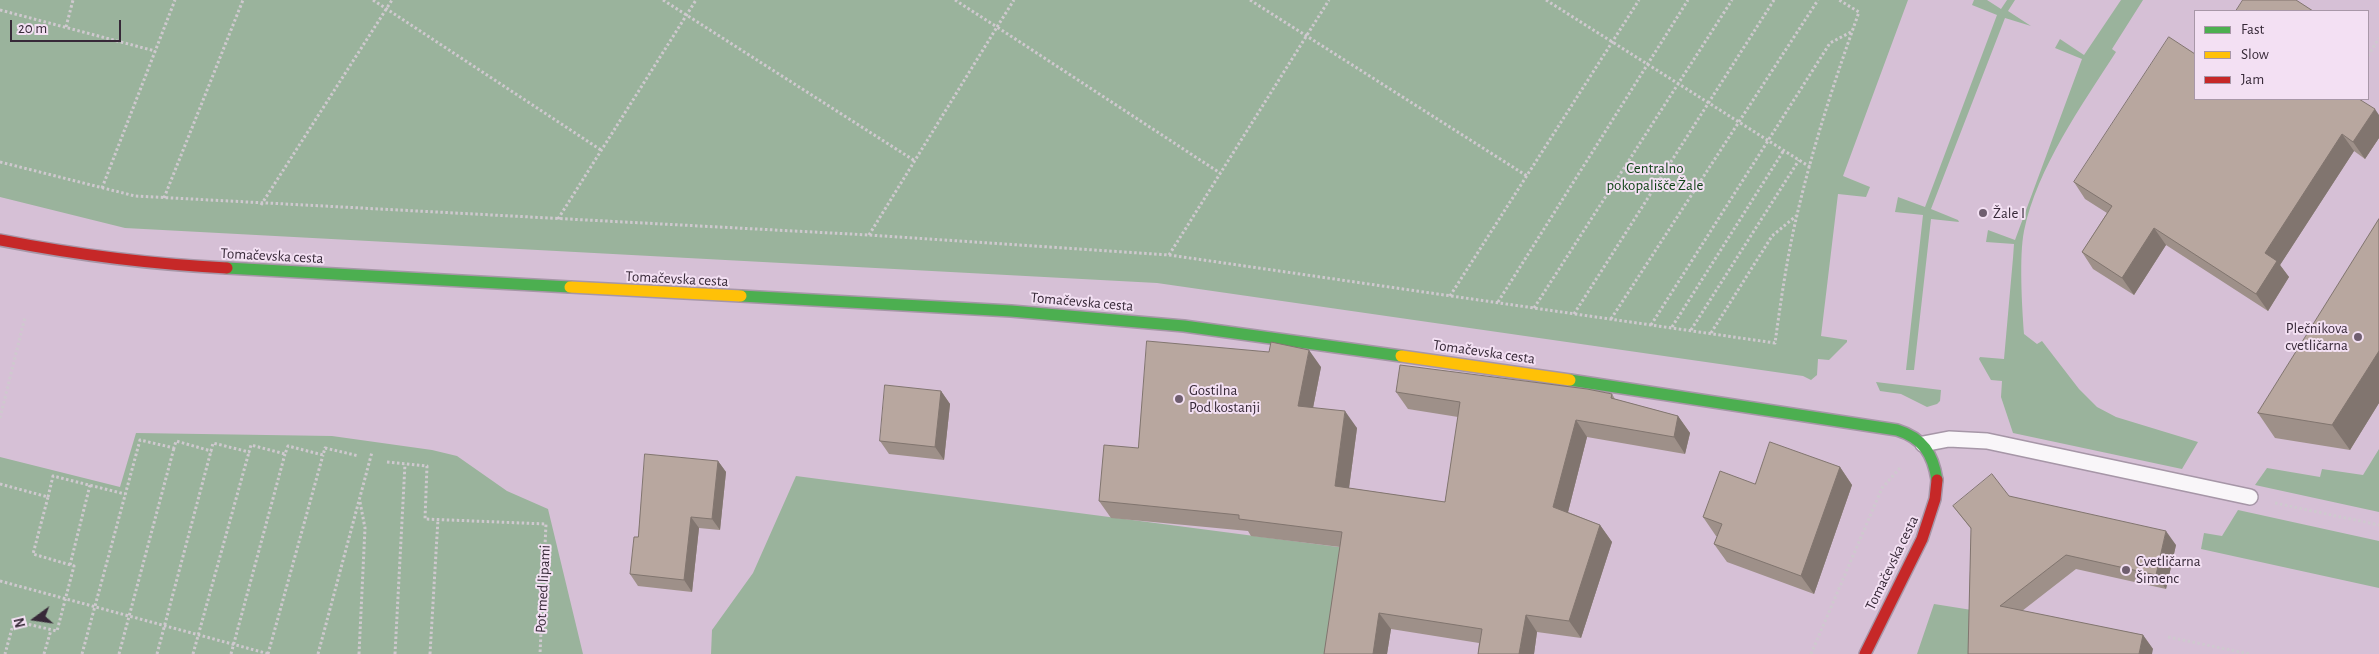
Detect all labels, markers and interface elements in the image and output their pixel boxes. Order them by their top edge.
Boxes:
scale bar [12,10,124,42]
legend [2194,10,2369,100]
text: 20 m [18,21,47,36]
text: Fast [2241,22,2264,37]
text: Slow [2241,47,2269,62]
text: Jam [2241,72,2264,87]
park label: Centralno pokopališče Žale [1606,159,1704,194]
place label: Žale I [1993,204,2025,222]
marker: Žale I [1977,207,1989,219]
street label: Tomačevska cesta [220,244,324,268]
street label: Tomačevska cesta [625,267,729,291]
street label: Tomačevska cesta [1030,289,1134,315]
place label: Plečnikova cvetličarna [2285,319,2348,354]
marker: Plečnikova cvetličarna [2352,331,2364,343]
street label: Tomačevska cesta [1432,336,1536,368]
place label: Gostilna Pod kostanji [1189,381,1260,416]
marker: Gostilna Pod kostanji [1173,393,1185,405]
street label: Tomačevska cesta [1861,513,1923,613]
street label: Pot med lipami [532,544,554,634]
place label: Cvetličarna Šimenc [2136,552,2201,587]
marker: Cvetličarna Šimenc [2120,564,2132,576]
north arrow [10,594,60,644]
text: N [12,616,28,629]

